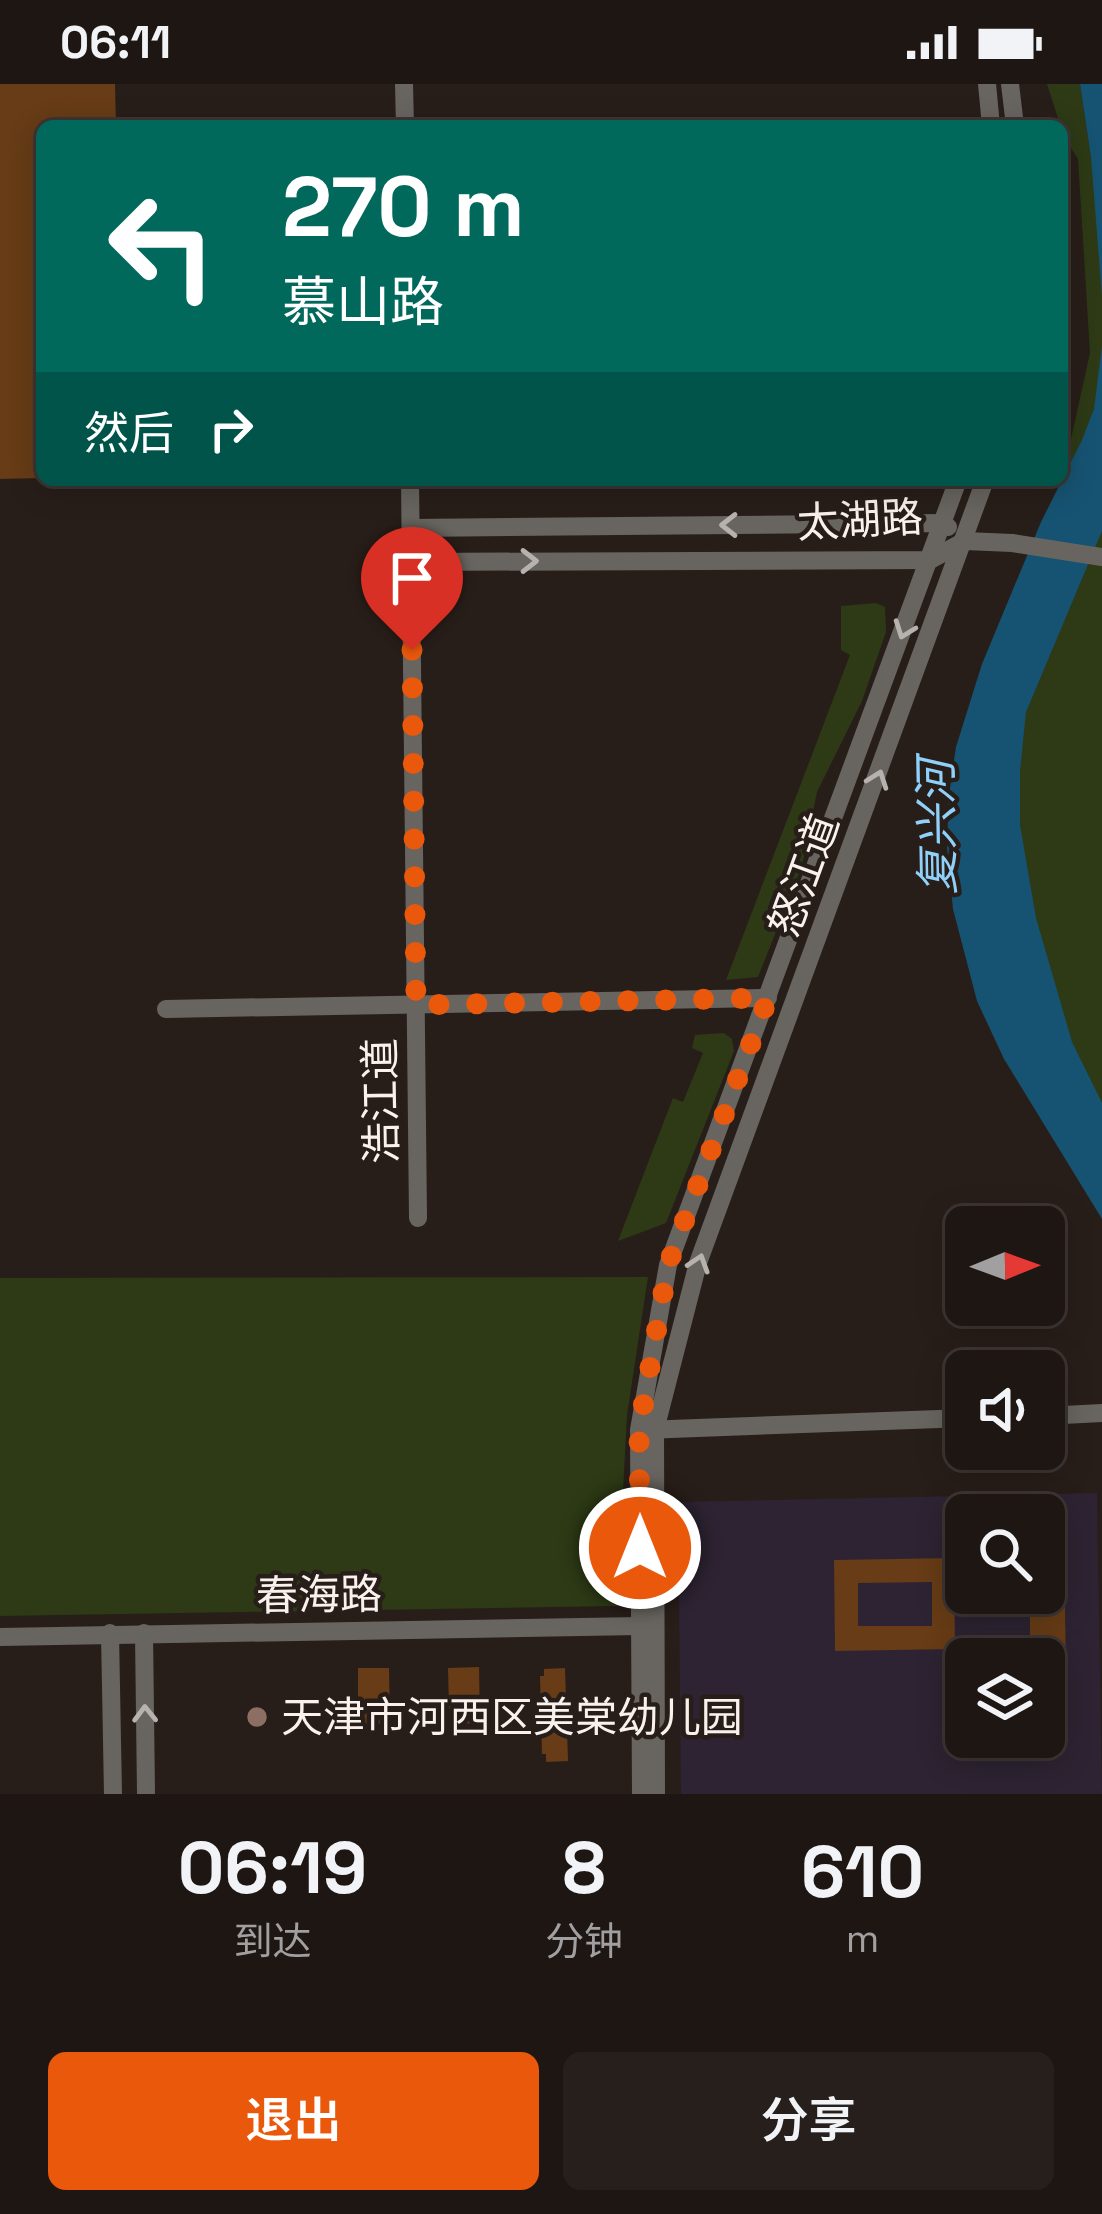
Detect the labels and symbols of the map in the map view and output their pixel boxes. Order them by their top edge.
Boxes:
street label: 太湖路 [796,490,924,550]
one-way arrow [719,512,737,538]
pin [361,527,463,650]
one-way arrow [521,548,539,574]
one-way arrow [894,618,918,639]
water label: 复兴河 [907,751,967,895]
one-way arrow [863,770,888,791]
street label: 怒江道 [758,807,850,943]
street label: 浩江道 [353,1038,409,1164]
north arrow [945,1206,1065,1326]
one-way arrow [685,1253,710,1274]
position arrow [577,1485,703,1611]
street label: 春海路 [256,1567,382,1623]
place label: 天津市河西区美棠幼儿园 [281,1691,743,1744]
one-way arrow [132,1704,158,1722]
marker: 天津市河西区美棠幼儿园 [244,1704,270,1730]

